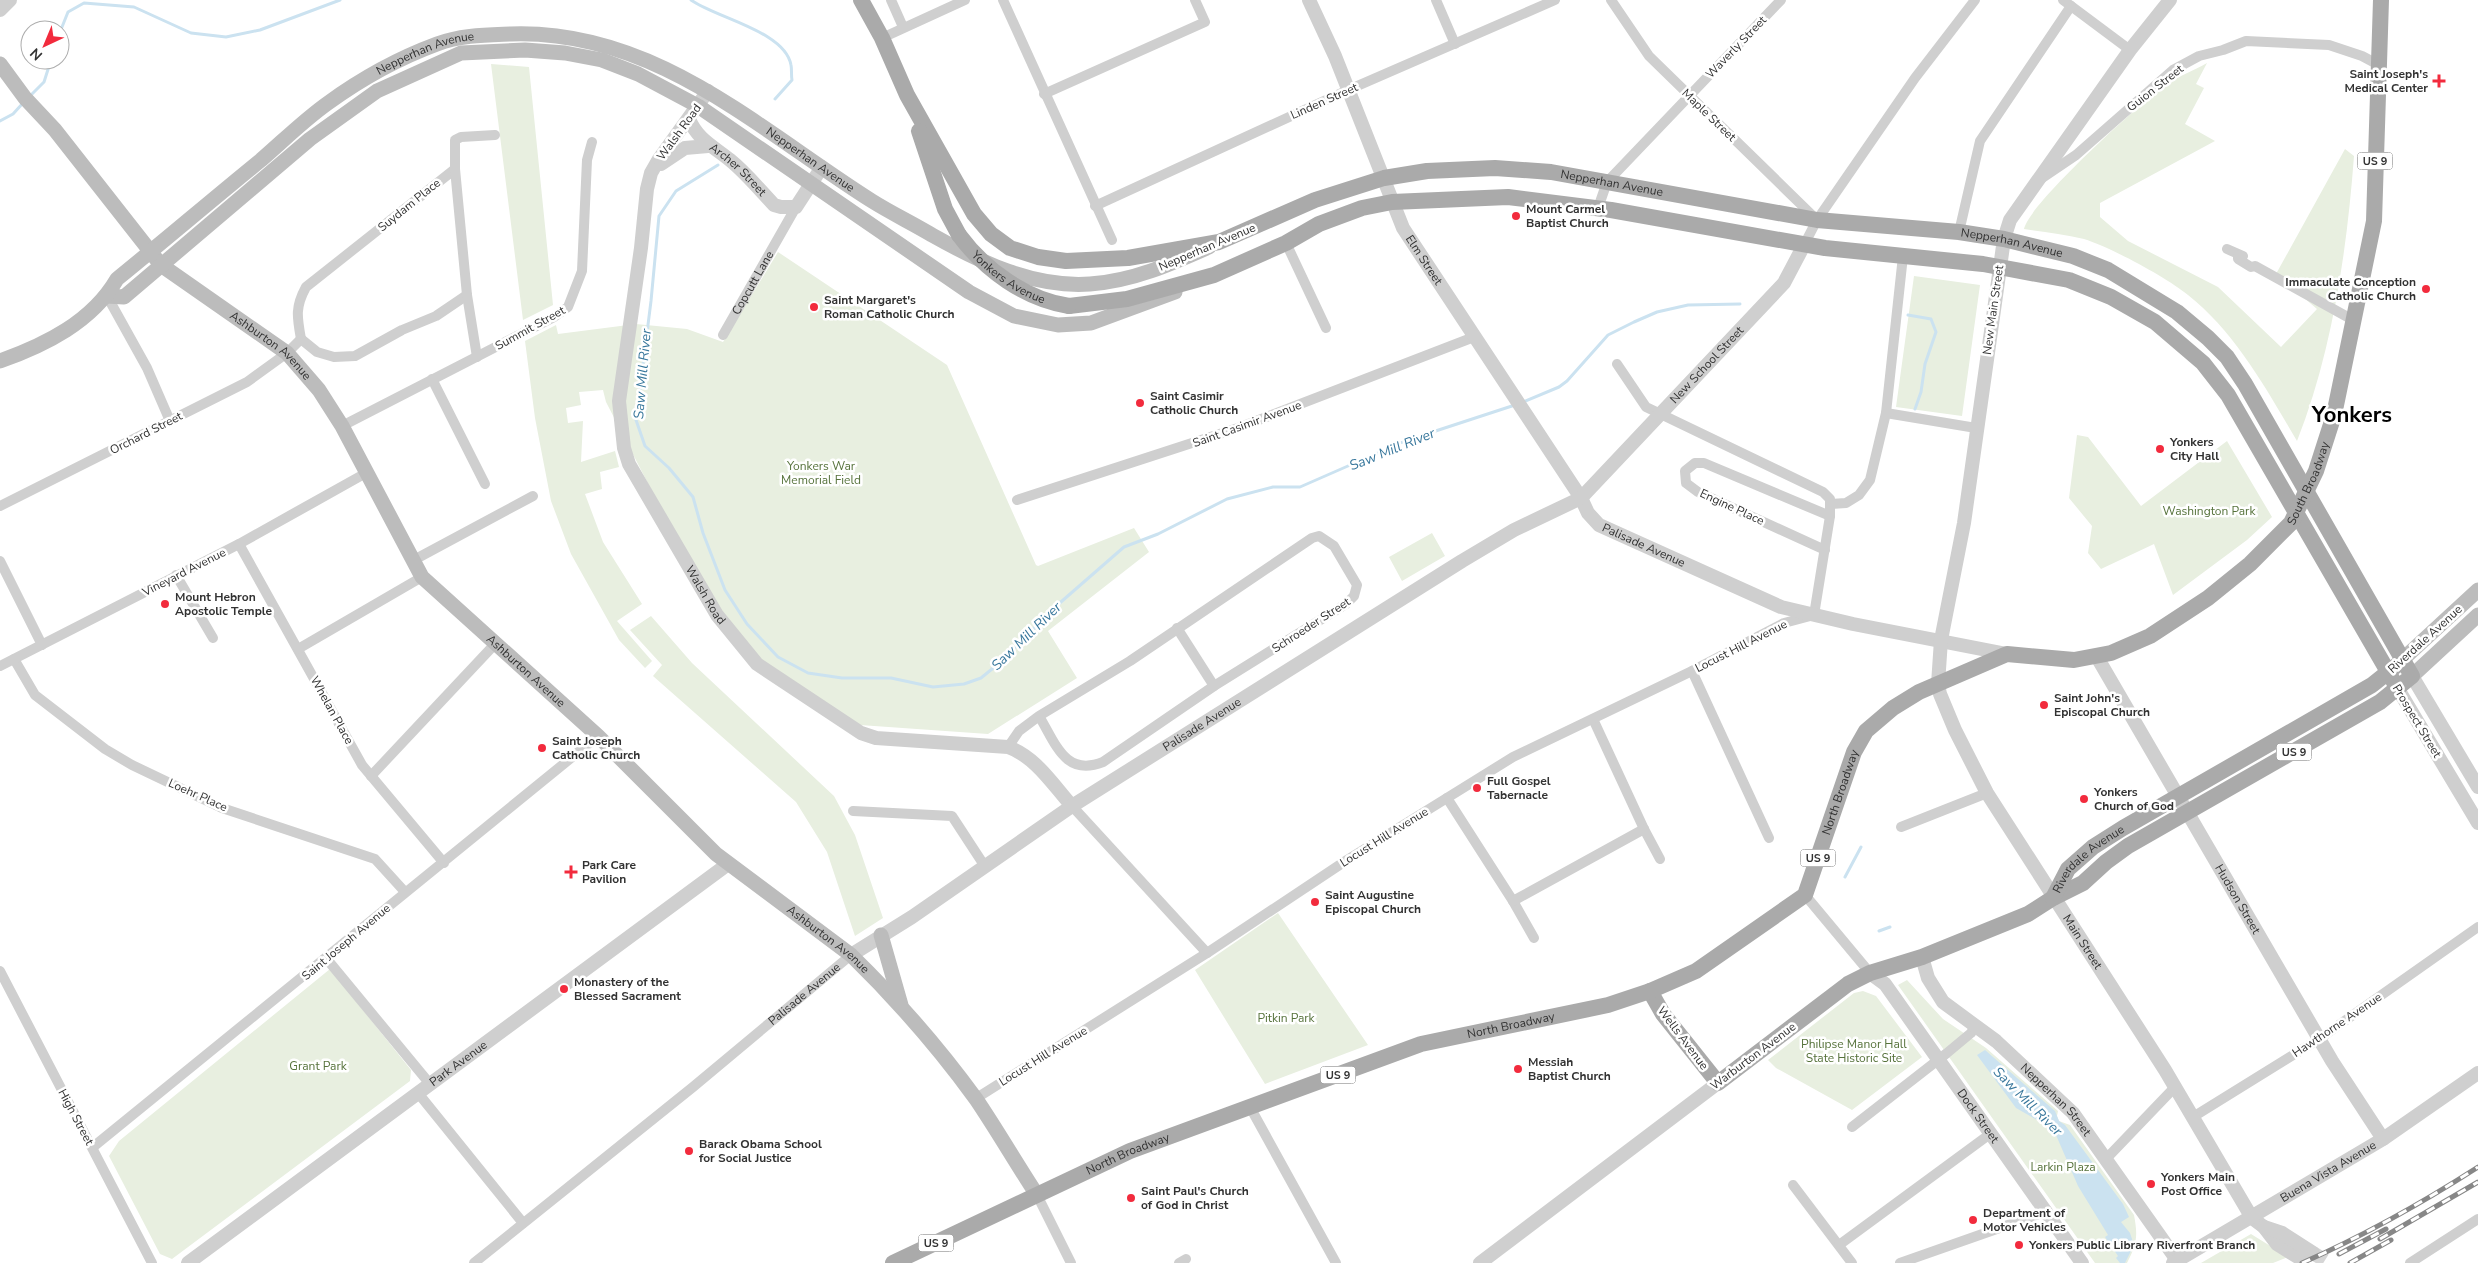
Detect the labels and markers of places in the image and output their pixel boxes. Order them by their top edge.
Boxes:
place label: Saint Joseph's Medical Center [2345,66,2428,96]
marker: Saint Joseph's Medical Center [2432,74,2446,88]
place label: Mount Carmel Baptist Church [1526,201,1609,231]
marker: Mount Carmel Baptist Church [1510,210,1522,222]
place label: Immaculate Conception Catholic Church [2285,274,2416,304]
marker: Immaculate Conception Catholic Church [2420,283,2432,295]
place label: Saint Margaret's Roman Catholic Church [824,292,955,322]
marker: Saint Margaret's Roman Catholic Church [808,301,820,313]
place label: Saint Casimir Catholic Church [1150,388,1238,418]
marker: Saint Casimir Catholic Church [1134,397,1146,409]
place label: Yonkers City Hall [2169,434,2219,464]
marker: Yonkers City Hall [2154,443,2166,455]
place label: Mount Hebron Apostolic Temple [175,589,273,619]
marker: Mount Hebron Apostolic Temple [159,598,171,610]
place label: Saint John's Episcopal Church [2054,690,2150,720]
marker: Saint John's Episcopal Church [2038,699,2050,711]
place label: Saint Joseph Catholic Church [552,733,640,763]
marker: Saint Joseph Catholic Church [536,742,548,754]
place label: Full Gospel Tabernacle [1487,773,1551,803]
marker: Full Gospel Tabernacle [1471,782,1483,794]
place label: Yonkers Church of God [2093,784,2174,814]
marker: Yonkers Church of God [2078,793,2090,805]
place label: Park Care Pavilion [582,857,637,887]
marker: Park Care Pavilion [564,865,578,879]
place label: Saint Augustine Episcopal Church [1325,887,1421,917]
marker: Saint Augustine Episcopal Church [1309,896,1321,908]
place label: Monastery of the Blessed Sacrament [574,974,681,1004]
marker: Monastery of the Blessed Sacrament [558,983,570,995]
place label: Messiah Baptist Church [1528,1054,1611,1084]
marker: Messiah Baptist Church [1512,1063,1524,1075]
place label: Barack Obama School for Social Justice [699,1136,822,1166]
marker: Barack Obama School for Social Justice [683,1145,695,1157]
place label: Yonkers Main Post Office [2160,1169,2235,1199]
marker: Yonkers Main Post Office [2145,1178,2157,1190]
place label: Saint Paul's Church of God in Christ [1141,1183,1249,1213]
marker: Saint Paul's Church of God in Christ [1125,1192,1137,1204]
place label: Department of Motor Vehicles [1983,1205,2066,1235]
marker: Department of Motor Vehicles [1967,1214,1979,1226]
place label: Yonkers Public Library Riverfront Branch [2028,1237,2255,1253]
marker: Yonkers Public Library Riverfront Branch [2013,1239,2025,1251]

